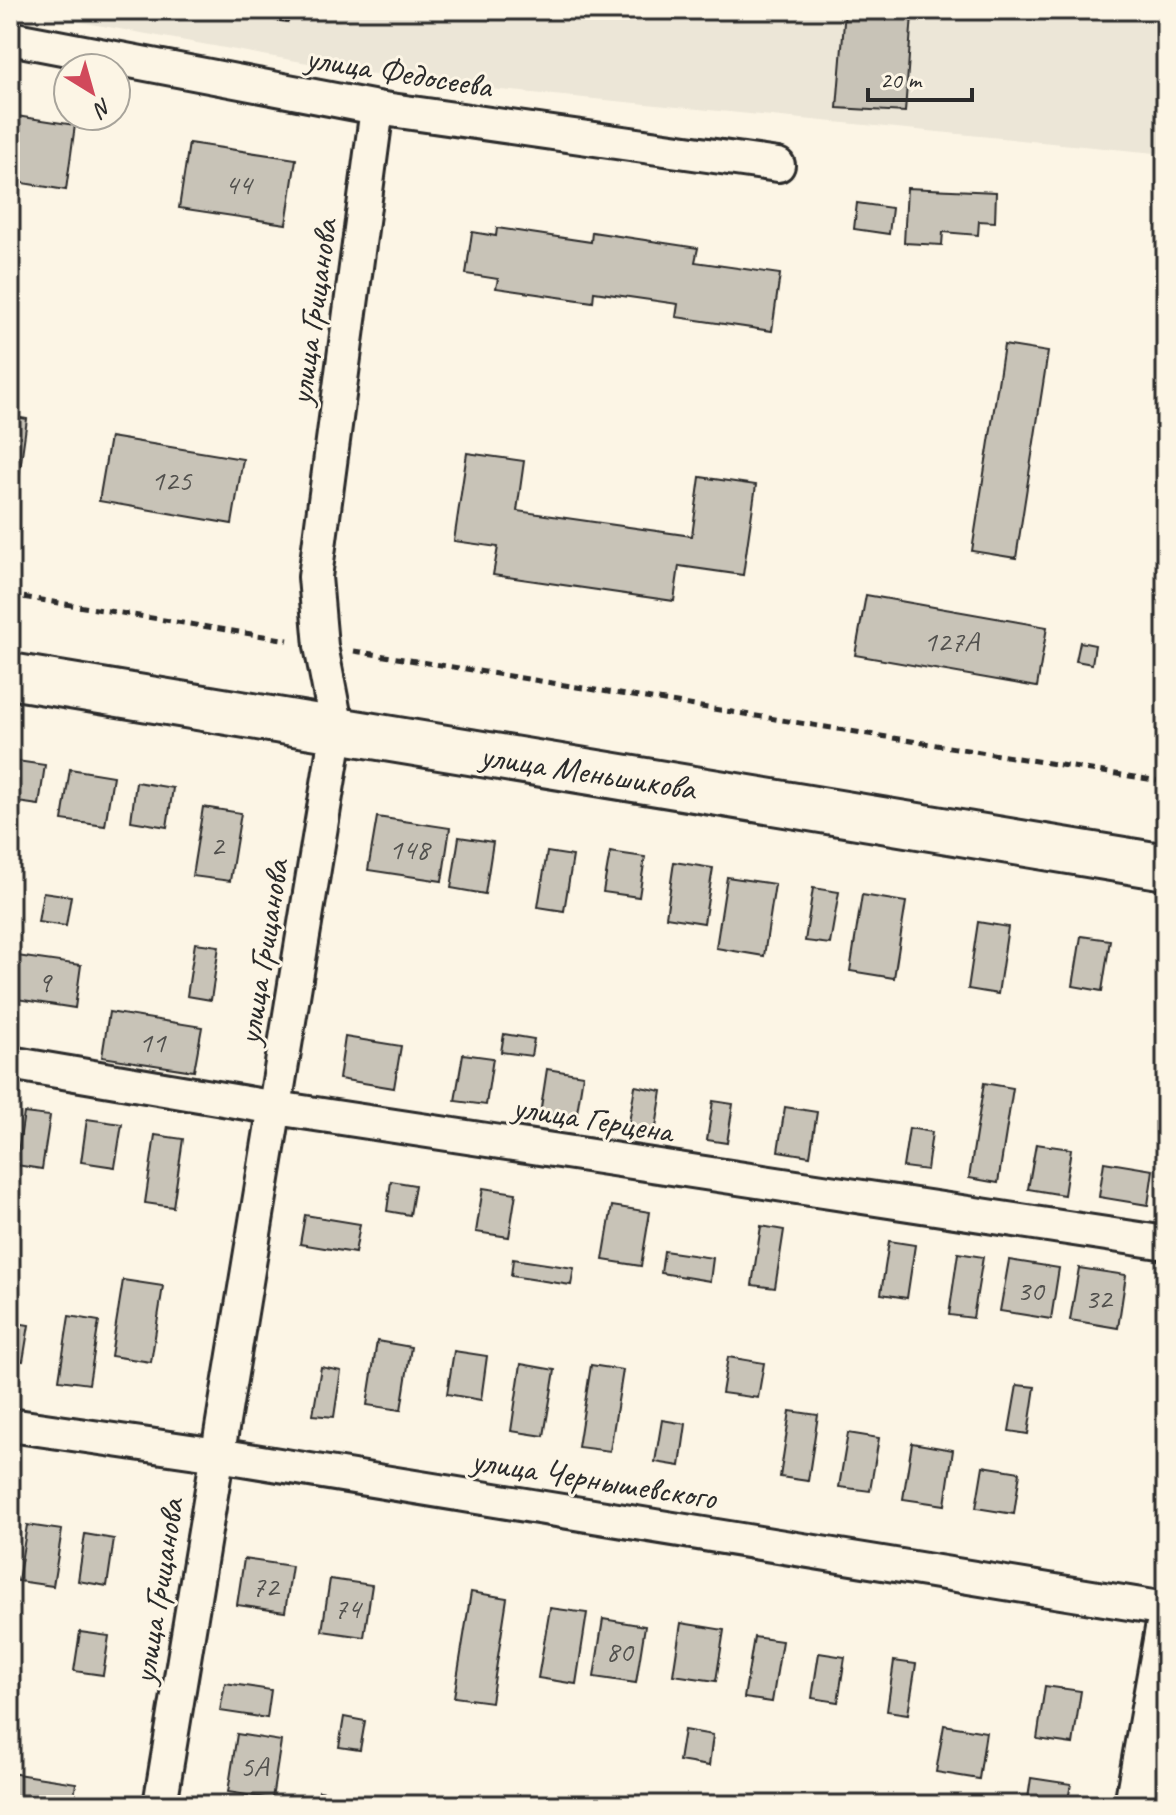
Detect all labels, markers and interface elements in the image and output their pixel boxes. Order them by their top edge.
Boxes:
street label: улица Федосеева [301,35,497,108]
north arrow [52,52,132,132]
scale bar [868,52,972,102]
text: 20 m [880,65,923,95]
text: N [87,92,117,124]
house number: 44 [225,165,254,203]
street label: улица Грицанова [278,215,347,409]
house number: 125 [151,461,193,499]
house number: 127А [923,622,981,660]
street label: улица Меньшикова [475,733,701,810]
house number: 2 [210,826,226,864]
house number: 148 [389,830,432,868]
street label: улица Грицанова [226,855,299,1049]
house number: 9 [37,963,53,1001]
house number: 11 [139,1023,167,1061]
street label: улица Герцена [508,1084,679,1153]
house number: 30 [1017,1271,1046,1309]
house number: 32 [1085,1279,1114,1317]
street label: улица Чернышевского [467,1438,721,1519]
street label: улица Грицанова [121,1494,194,1688]
house number: 72 [252,1567,281,1605]
house number: 74 [334,1589,363,1627]
house number: 80 [606,1632,635,1670]
house number: 5А [240,1747,270,1785]

